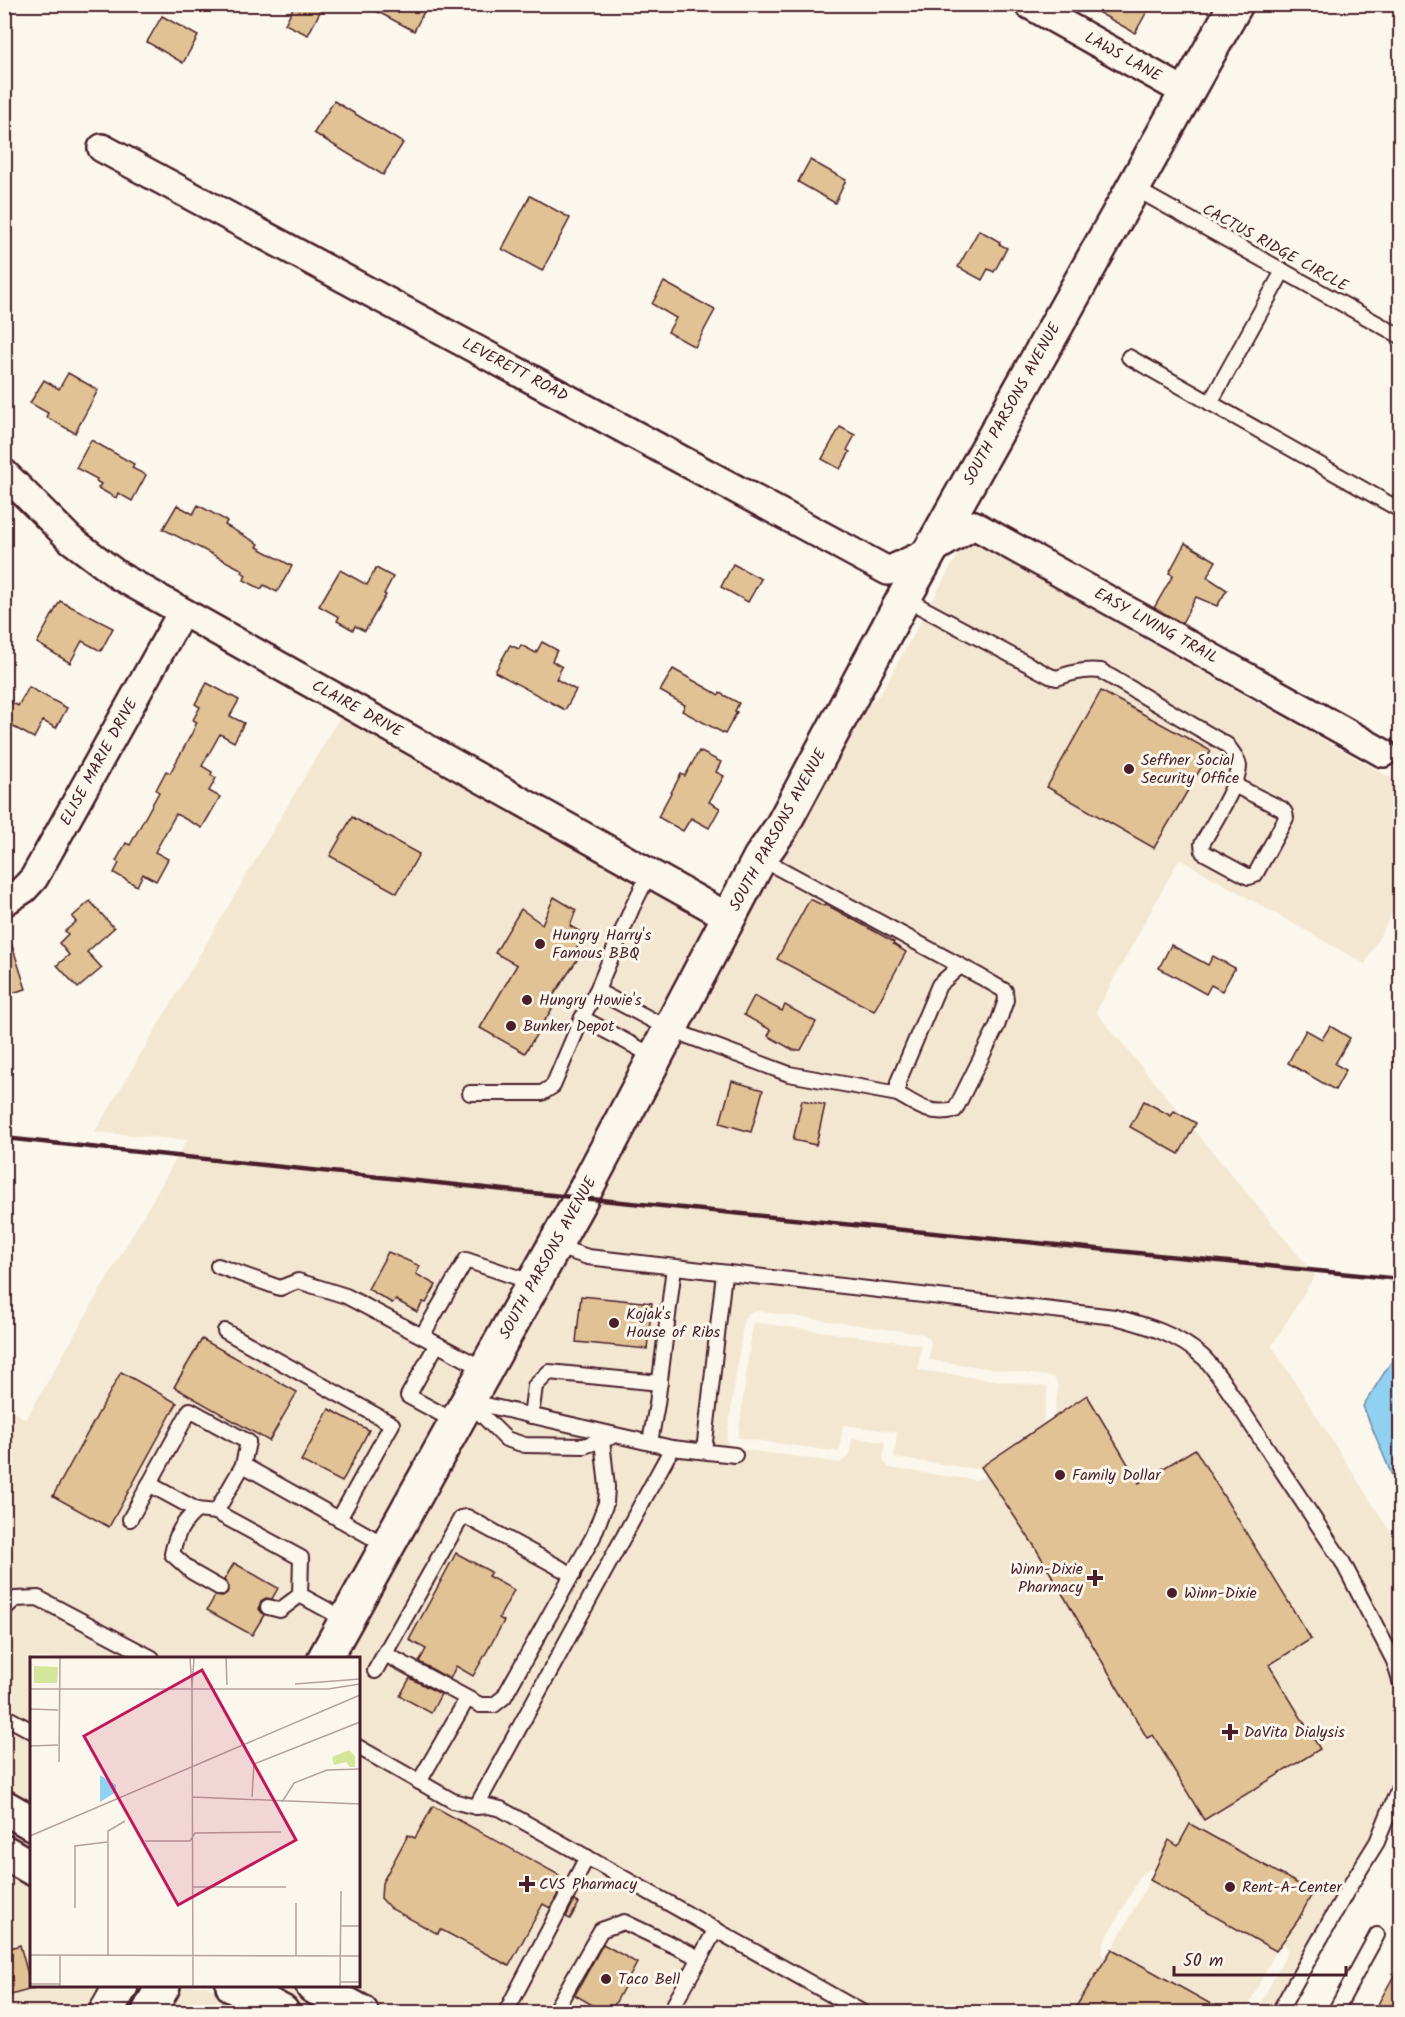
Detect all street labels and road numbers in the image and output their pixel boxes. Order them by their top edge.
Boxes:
street label: LAWS LANE [1080,26,1167,89]
street label: CACTUS RIDGE CIRCLE [1197,197,1353,299]
street label: SOUTH PARSONS AVENUE [957,317,1068,490]
street label: LEVERETT ROAD [457,331,573,409]
street label: EASY LIVING TRAIL [1089,581,1223,671]
street label: CLAIRE DRIVE [307,674,408,745]
street label: ELISE MARIE DRIVE [54,693,145,830]
street label: SOUTH PARSONS AVENUE [723,743,834,916]
street label: SOUTH PARSONS AVENUE [493,1171,604,1344]

